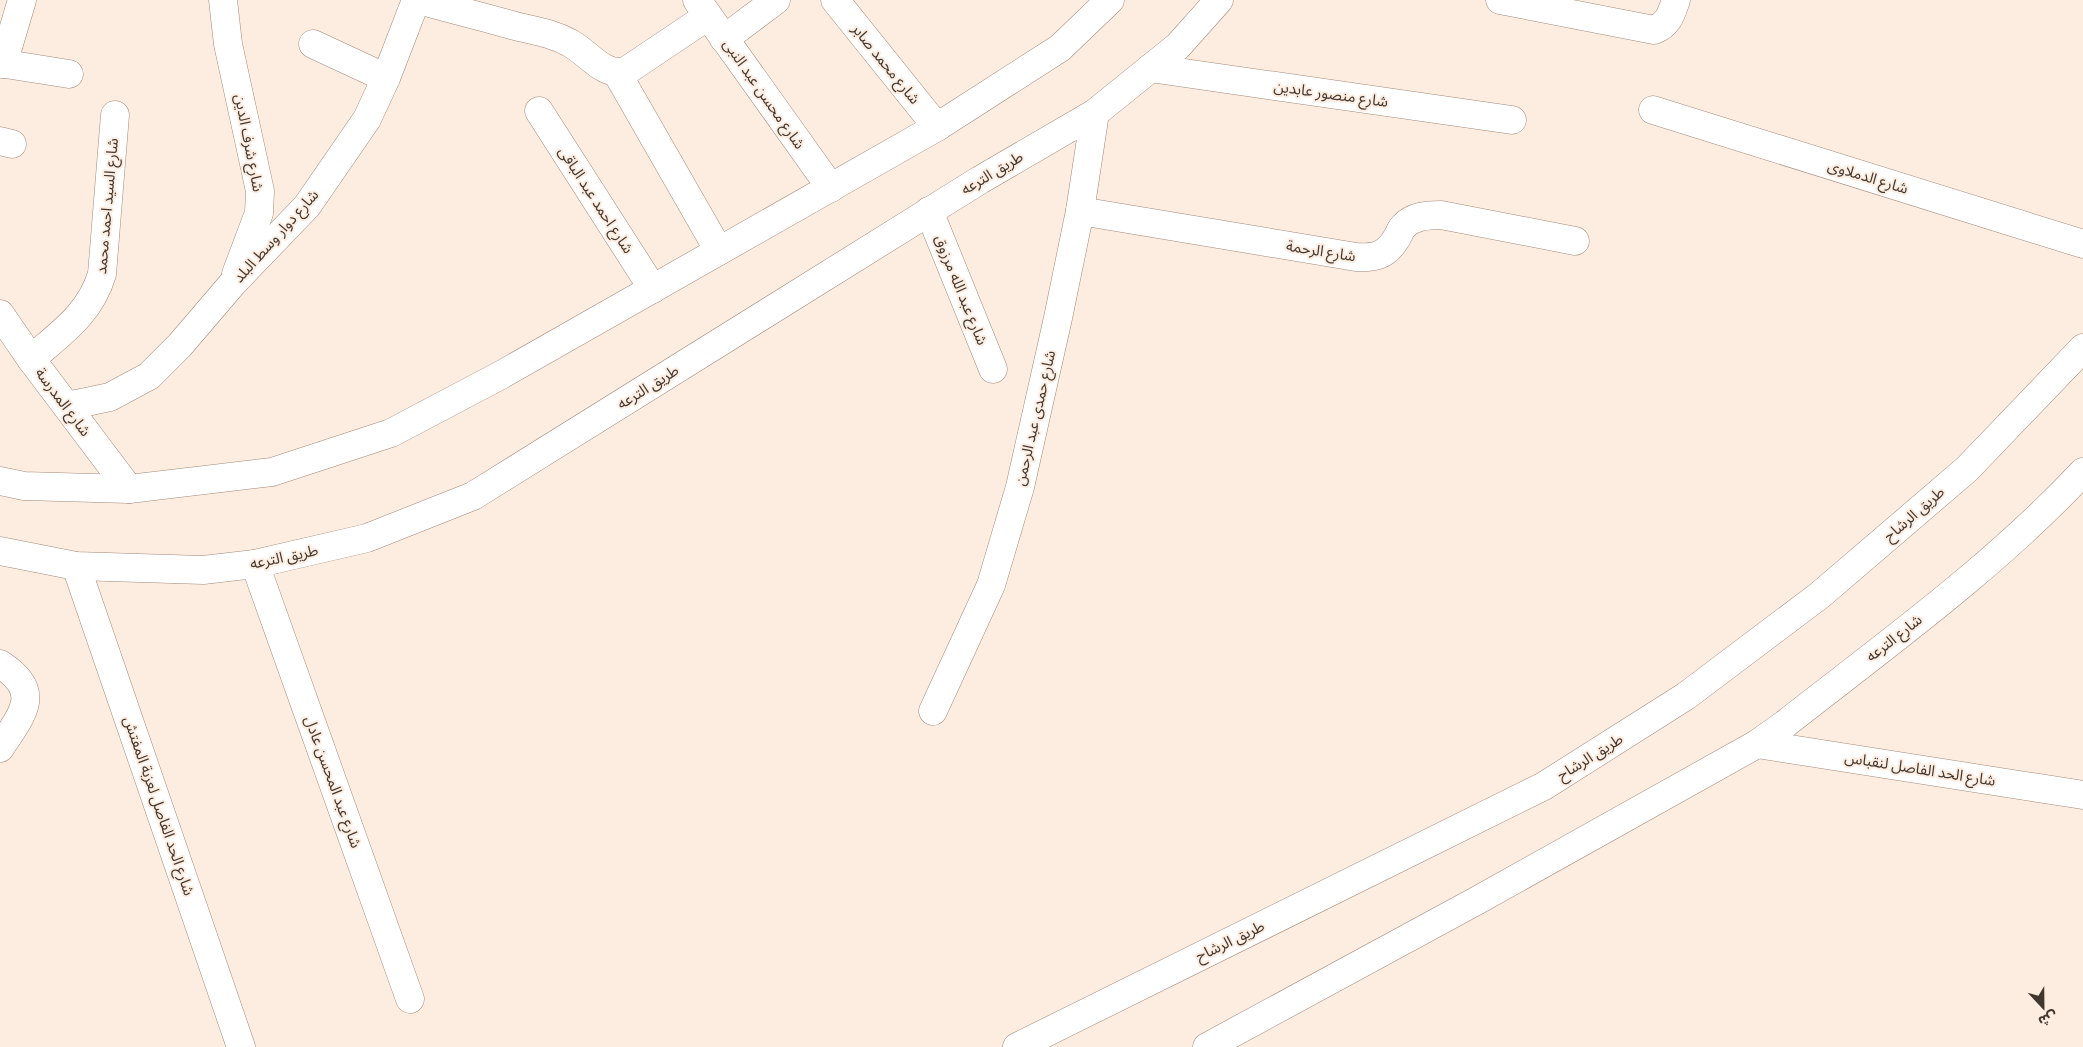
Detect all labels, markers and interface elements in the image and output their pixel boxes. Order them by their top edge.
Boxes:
street label: شارع محمد صابر [845,19,924,110]
street label: شارع محسن عبد النبى [717,36,809,154]
street label: شارع منصور عابدين [1272,77,1390,114]
street label: شارع شرف الدين [228,93,267,194]
street label: شارع السيد احمد محمد [92,137,125,275]
street label: شارع احمد عبد الباقى [552,143,637,259]
street label: طريق الترعه [958,147,1027,199]
street label: شارع الدملاوى [1825,156,1911,201]
street label: شارع دوار وسط البلد [230,186,325,288]
street label: شارع عبد الله مرزوق [928,232,991,349]
street label: شارع الرحمة [1284,237,1357,268]
street label: شارع حمدى عبد الرحمن [1011,348,1062,488]
street label: طريق الترعه [614,361,683,414]
street label: شارع المدرسة [29,364,95,442]
street label: طريق الرشاح [1880,483,1950,547]
street label: طريق الترعه [248,541,320,574]
street label: شارع الترعه [1862,610,1928,668]
street label: شارع الحد الفاصل لعزبة المفتش [117,714,198,899]
street label: شارع عبد المحسن عادل [298,714,365,852]
street label: طريق الرشاح [1554,730,1628,787]
street label: شارع الحد الفاصل لنقباس [1843,748,1997,793]
street label: طريق الرشاح [1193,917,1269,968]
north arrow [2018,982,2068,1032]
text: ش [2036,1008,2060,1030]

